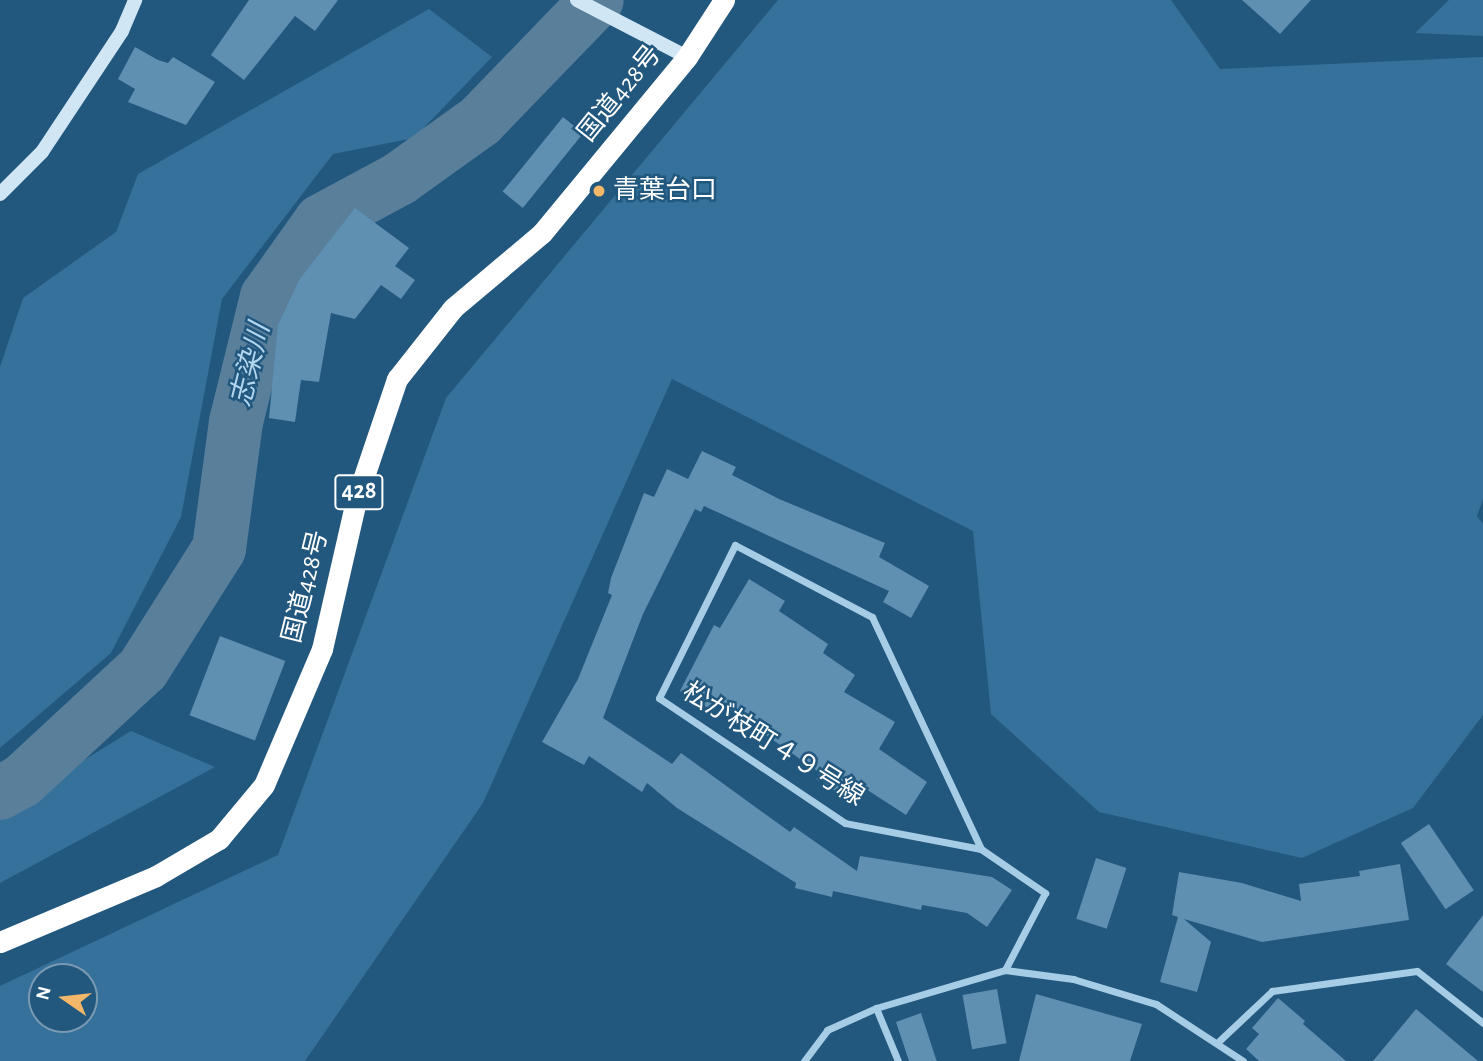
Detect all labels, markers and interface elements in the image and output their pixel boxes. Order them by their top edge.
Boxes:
street label: 国道428号 [572,40,668,148]
place label: 青葉台口 [613,175,717,207]
marker: 青葉台口 [591,183,607,199]
water label: 志染川 [225,320,277,410]
road number: 428 [333,472,385,512]
street label: 国道428号 [277,528,335,646]
street label: 松が枝町４９号線 [677,677,869,813]
north arrow [28,963,98,1033]
text: N [33,985,55,1002]

